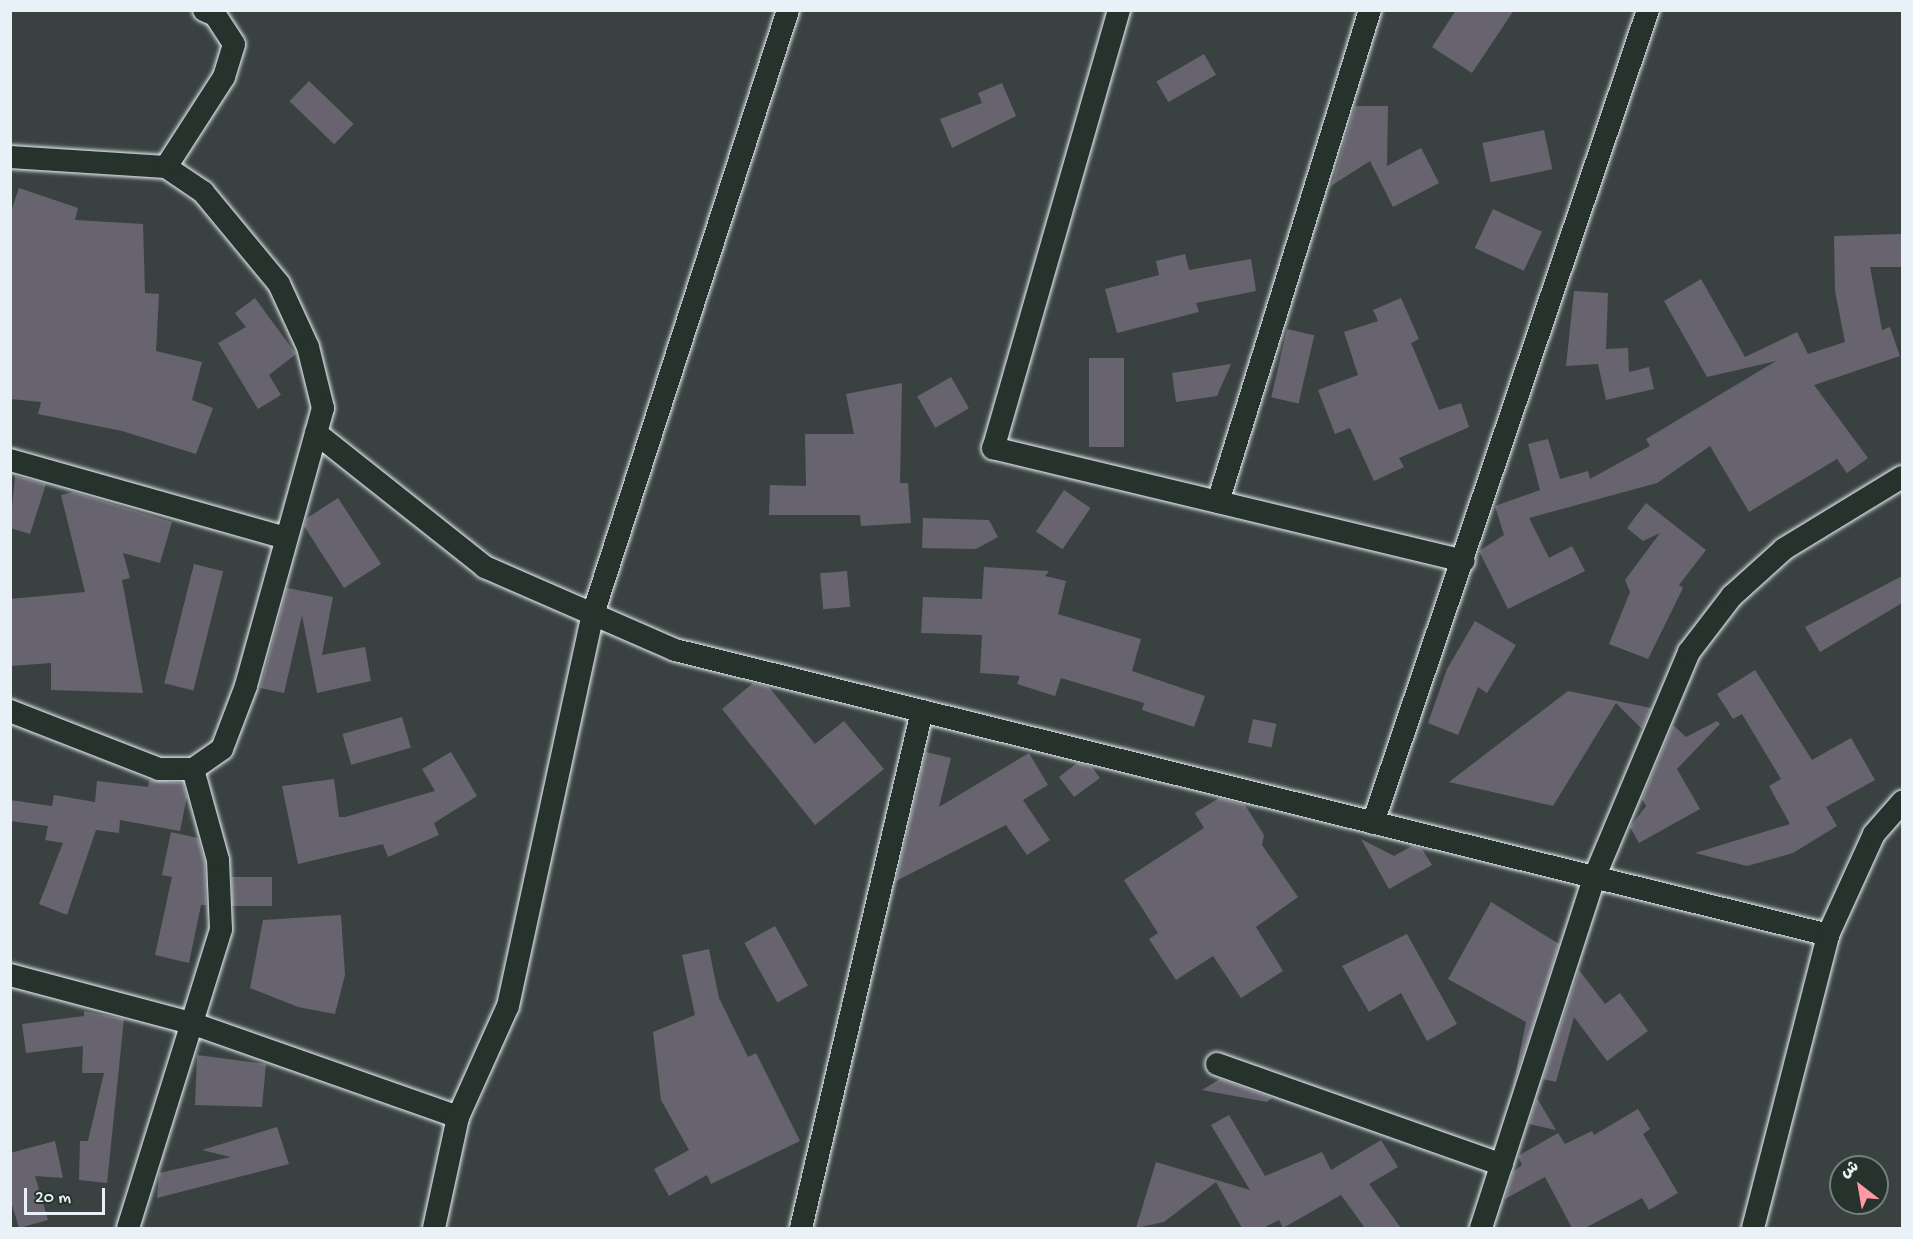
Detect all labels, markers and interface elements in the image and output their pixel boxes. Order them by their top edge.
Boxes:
north arrow [1829,1155,1889,1215]
text: ش [1838,1158,1863,1184]
scale bar [27,1176,108,1214]
text: 20 m [35,1188,71,1209]

